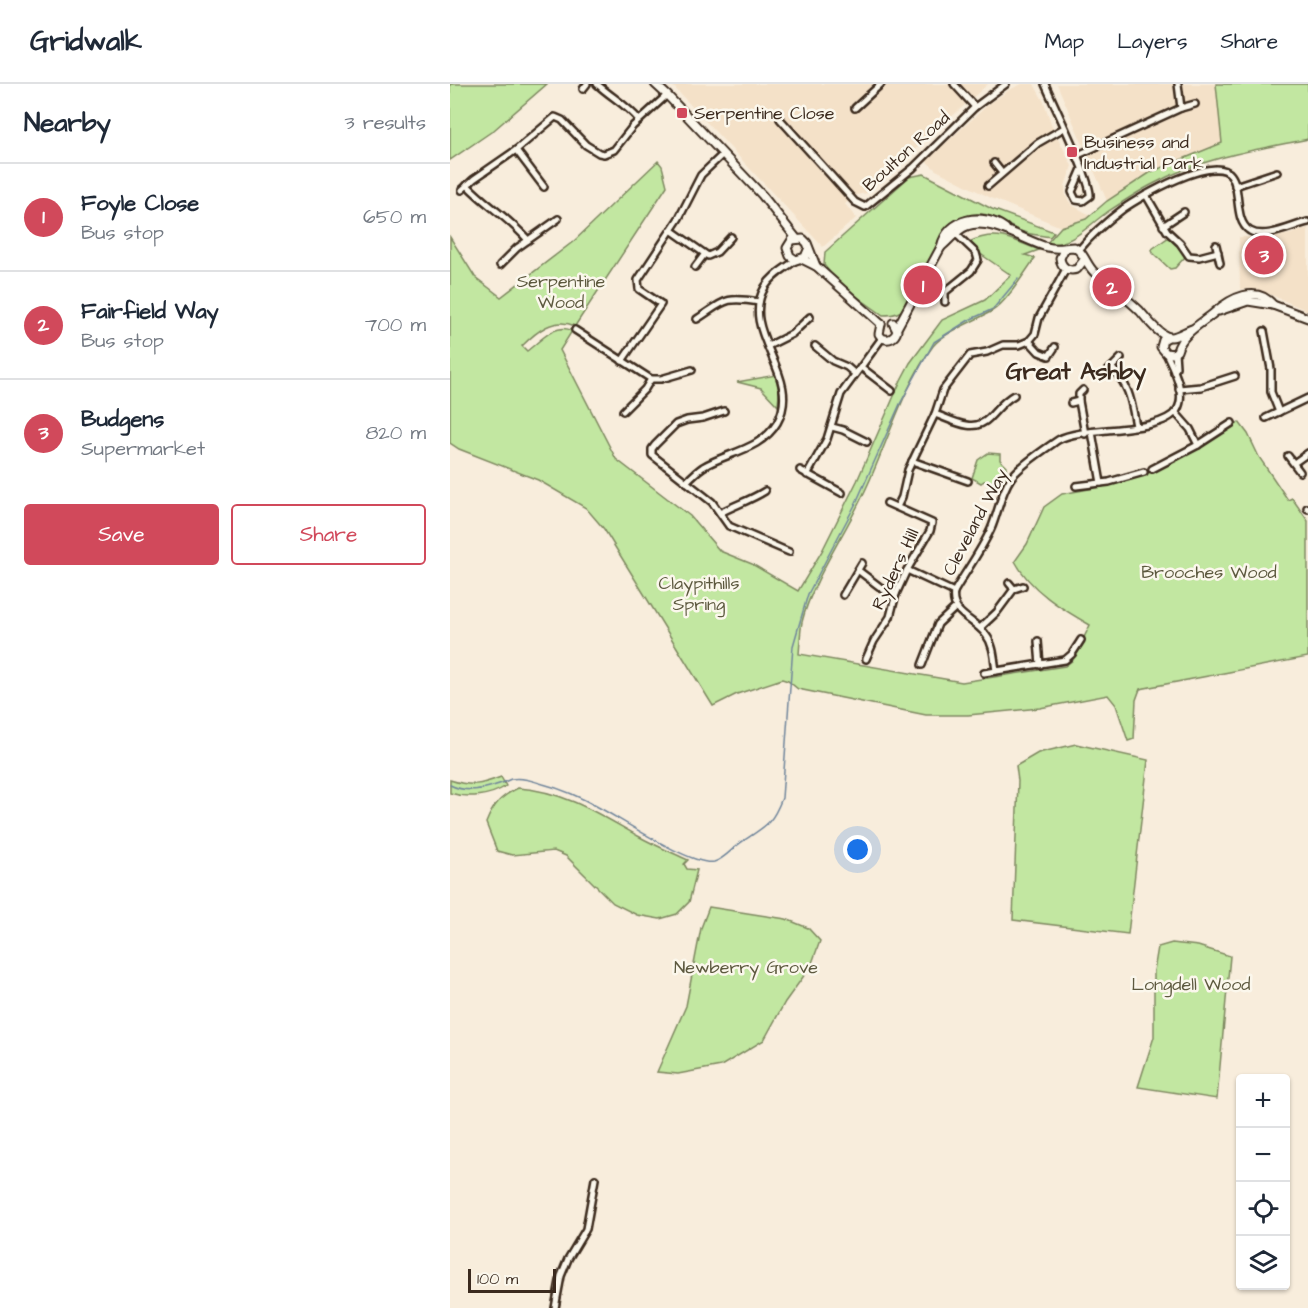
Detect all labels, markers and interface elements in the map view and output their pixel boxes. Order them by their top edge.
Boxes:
text: Gridwalk [30,22,142,61]
text: Map [1044,27,1084,56]
text: Layers [1117,27,1187,56]
text: Share [1220,27,1278,56]
place label: Serpentine Close [694,101,835,126]
text: Nearby [24,105,111,141]
street label: Boulton Road [857,105,956,197]
marker: Serpentine Close [675,106,689,120]
text: 3 results [344,109,426,137]
place label: Business and Industrial Park [1084,130,1204,176]
marker: Business and Industrial Park [1065,145,1079,159]
text: Foyle Close [81,188,199,219]
text: 1 [42,203,45,231]
text: 650 m [363,203,426,231]
text: Bus stop [81,219,164,247]
pin: 3 [1244,232,1284,278]
pin: 1 [904,262,942,308]
pin: 2 [1092,264,1132,310]
park label: Serpentine Wood [517,269,606,315]
text: Fairfield Way [81,296,219,327]
text: 2 [38,311,49,339]
text: 700 m [365,311,426,339]
text: Bus stop [81,327,164,355]
district label: Great Ashby [1006,355,1147,391]
text: Budgens [81,404,164,435]
text: 3 [38,419,49,447]
text: 820 m [365,419,426,447]
text: Supermarket [81,435,205,463]
street label: Cleveland Way [937,464,1015,581]
button: Save [24,504,219,565]
button: Share [231,504,426,565]
street label: Ryders Hill [866,524,926,614]
park label: Brooches Wood [1141,560,1277,585]
park label: Claypithills Spring [659,571,739,618]
your location [843,835,872,864]
park label: Newberry Grove [674,955,818,981]
park label: Longdell Wood [1131,972,1251,998]
map controls [1236,1074,1290,1290]
button: + [1236,1074,1290,1128]
button: − [1236,1128,1290,1182]
button: locate [1236,1182,1290,1236]
button: layers [1236,1236,1290,1290]
scale bar [468,1266,556,1294]
text: 100 m [477,1268,518,1290]

